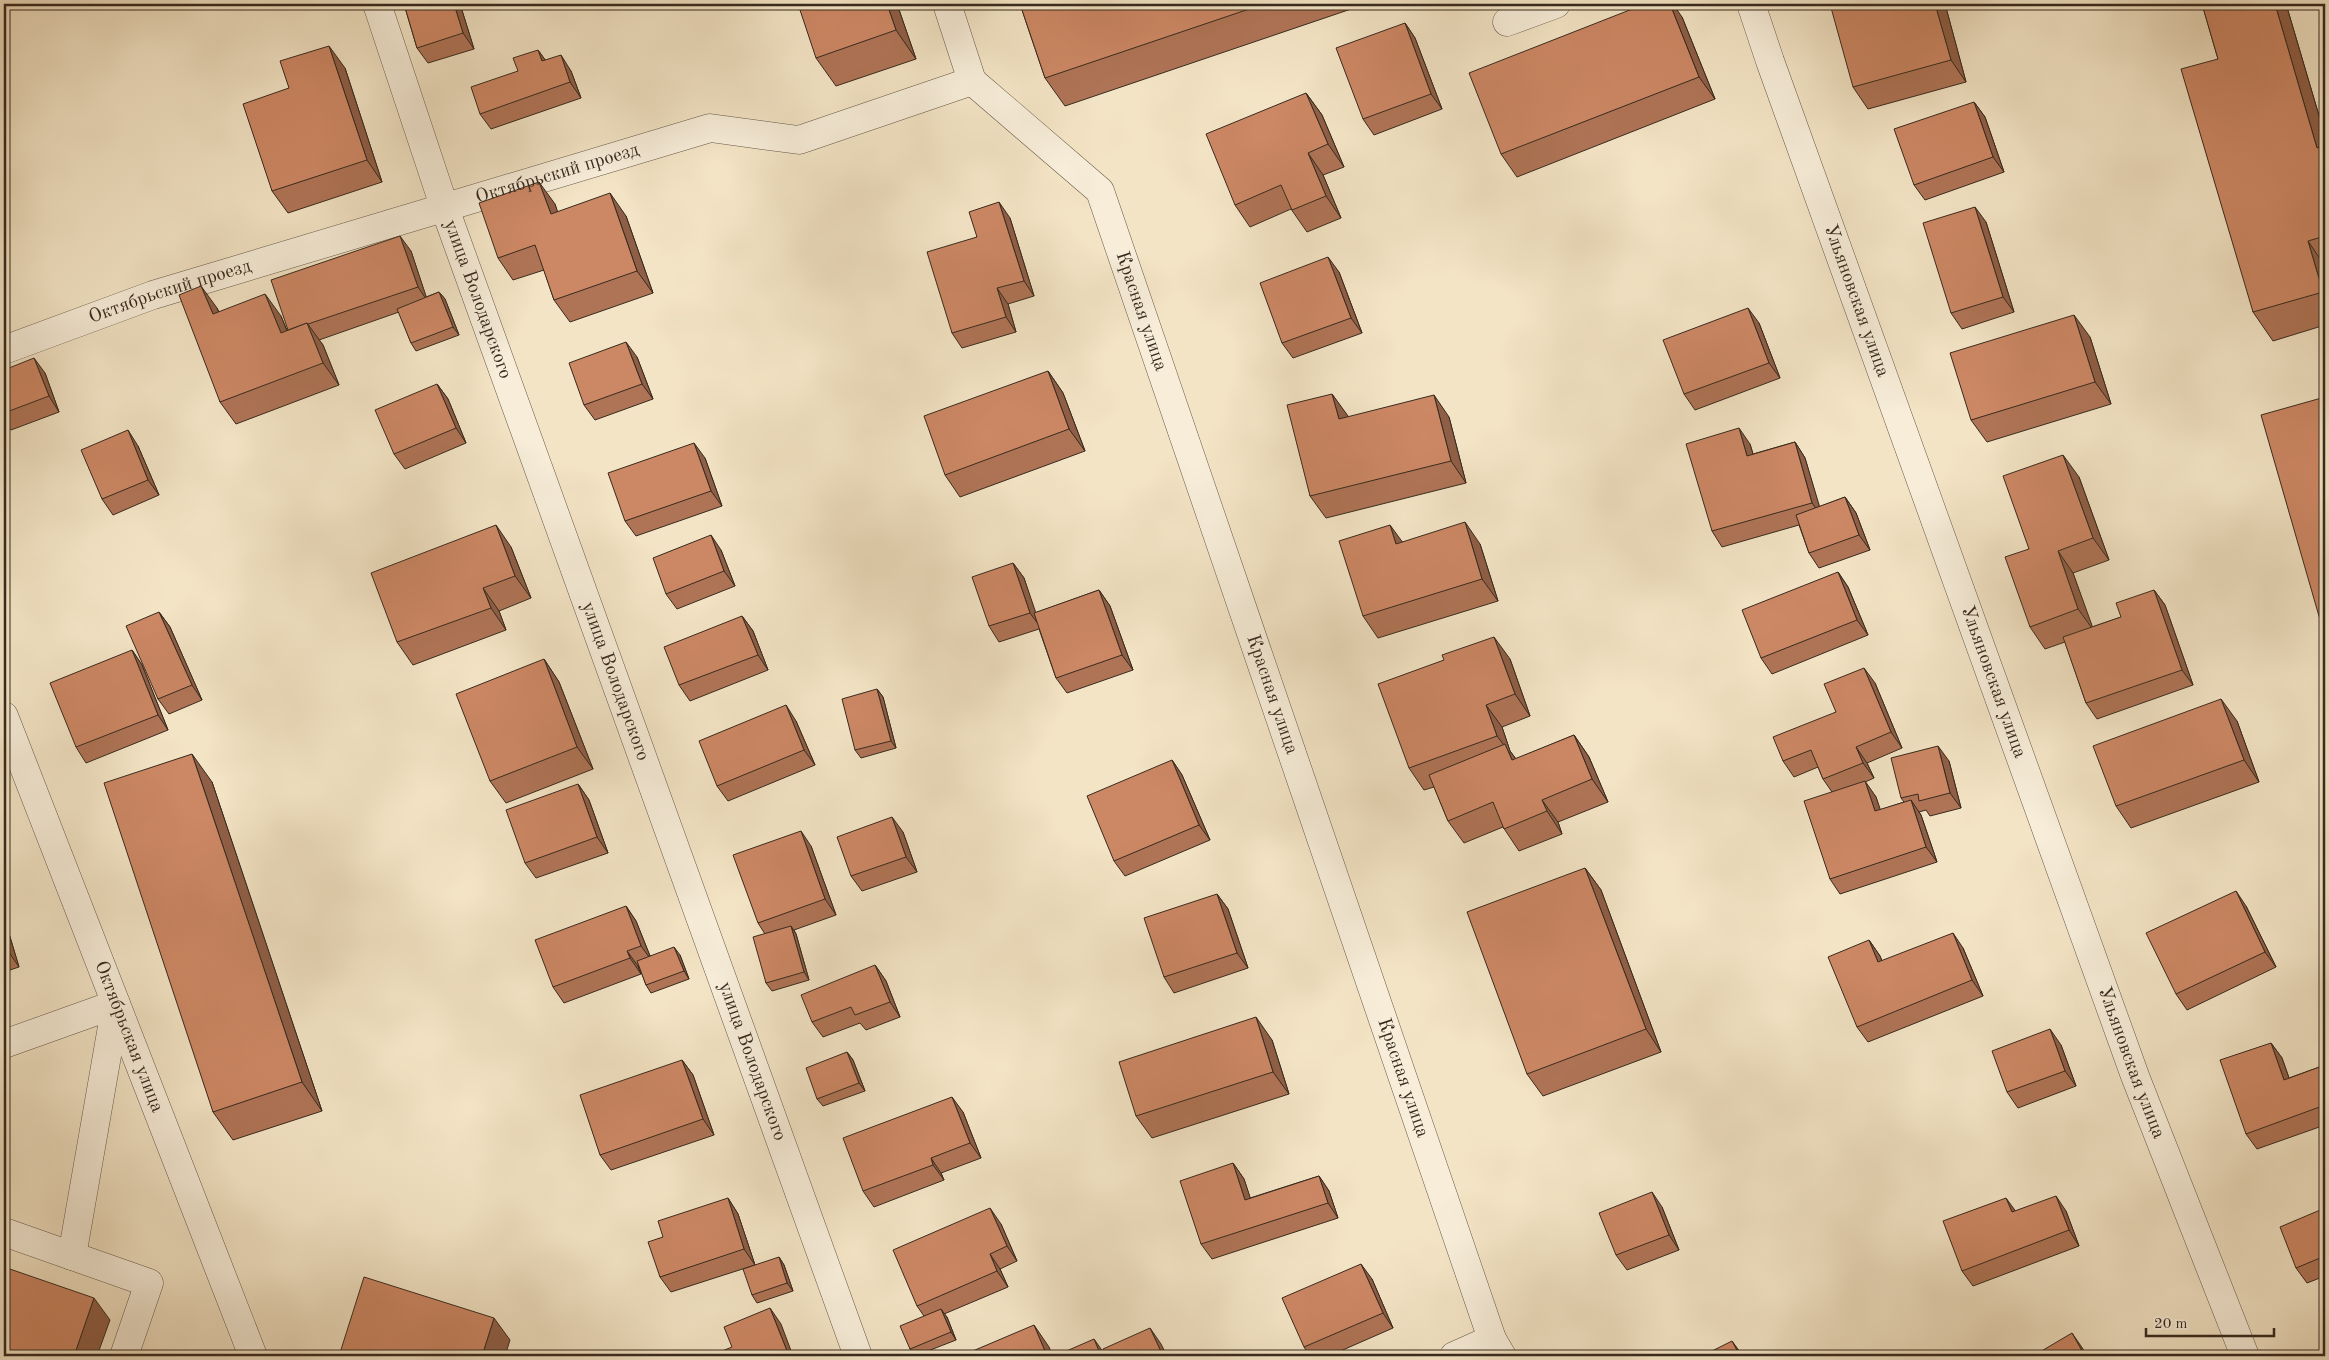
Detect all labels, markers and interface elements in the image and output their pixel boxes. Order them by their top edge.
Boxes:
street label: Октябрьский проезд [473,140,642,207]
street label: улица Володарского [440,217,515,381]
street label: Ульяновская улица [1820,222,1893,380]
street label: Красная улица [1112,249,1171,374]
street label: Октябрьский проезд [86,256,254,327]
street label: улица Володарского [578,599,652,763]
street label: Ульяновская улица [1957,603,2030,761]
street label: Красная улица [1243,632,1301,757]
street label: Октябрьская улица [91,958,167,1116]
street label: улица Володарского [715,979,789,1143]
street label: Ульяновская улица [2094,984,2168,1142]
street label: Красная улица [1374,1016,1432,1141]
scale bar [2146,1305,2274,1337]
text: 20 m [2154,1317,2188,1332]

